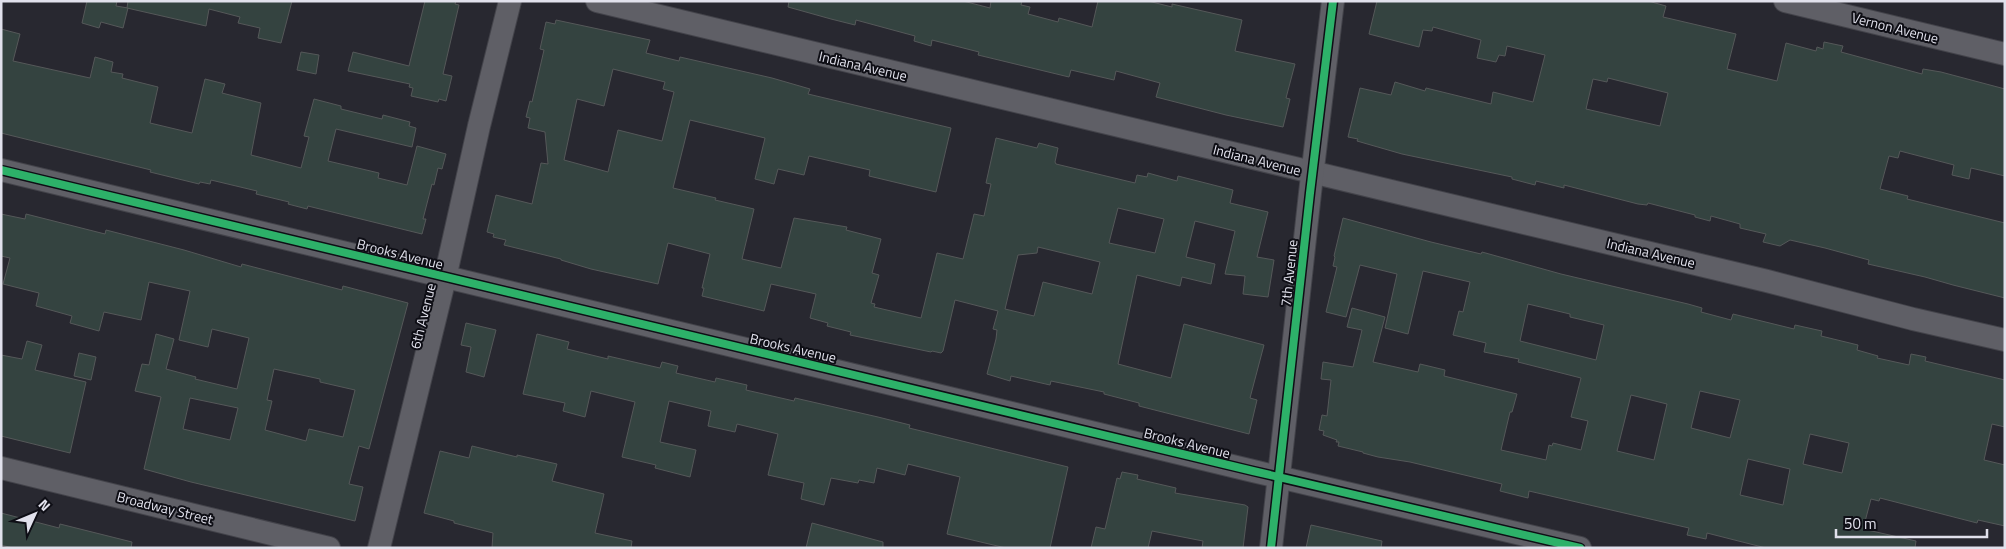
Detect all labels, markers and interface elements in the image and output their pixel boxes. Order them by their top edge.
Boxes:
street label: Vernon Avenue [1849,7,1941,48]
street label: Indiana Avenue [817,45,909,86]
street label: Indiana Avenue [1211,138,1303,181]
street label: Indiana Avenue [1605,232,1697,273]
street label: Brooks Avenue [355,233,445,274]
street label: 7th Avenue [1275,238,1302,307]
street label: 6th Avenue [404,281,441,351]
street label: Brooks Avenue [748,327,838,368]
street label: Brooks Avenue [1142,422,1232,463]
street label: Broadway Street [115,485,216,530]
north arrow [10,489,60,539]
text: N [34,494,56,515]
scale bar [1836,506,1987,538]
text: 50 m [1844,512,1877,535]

